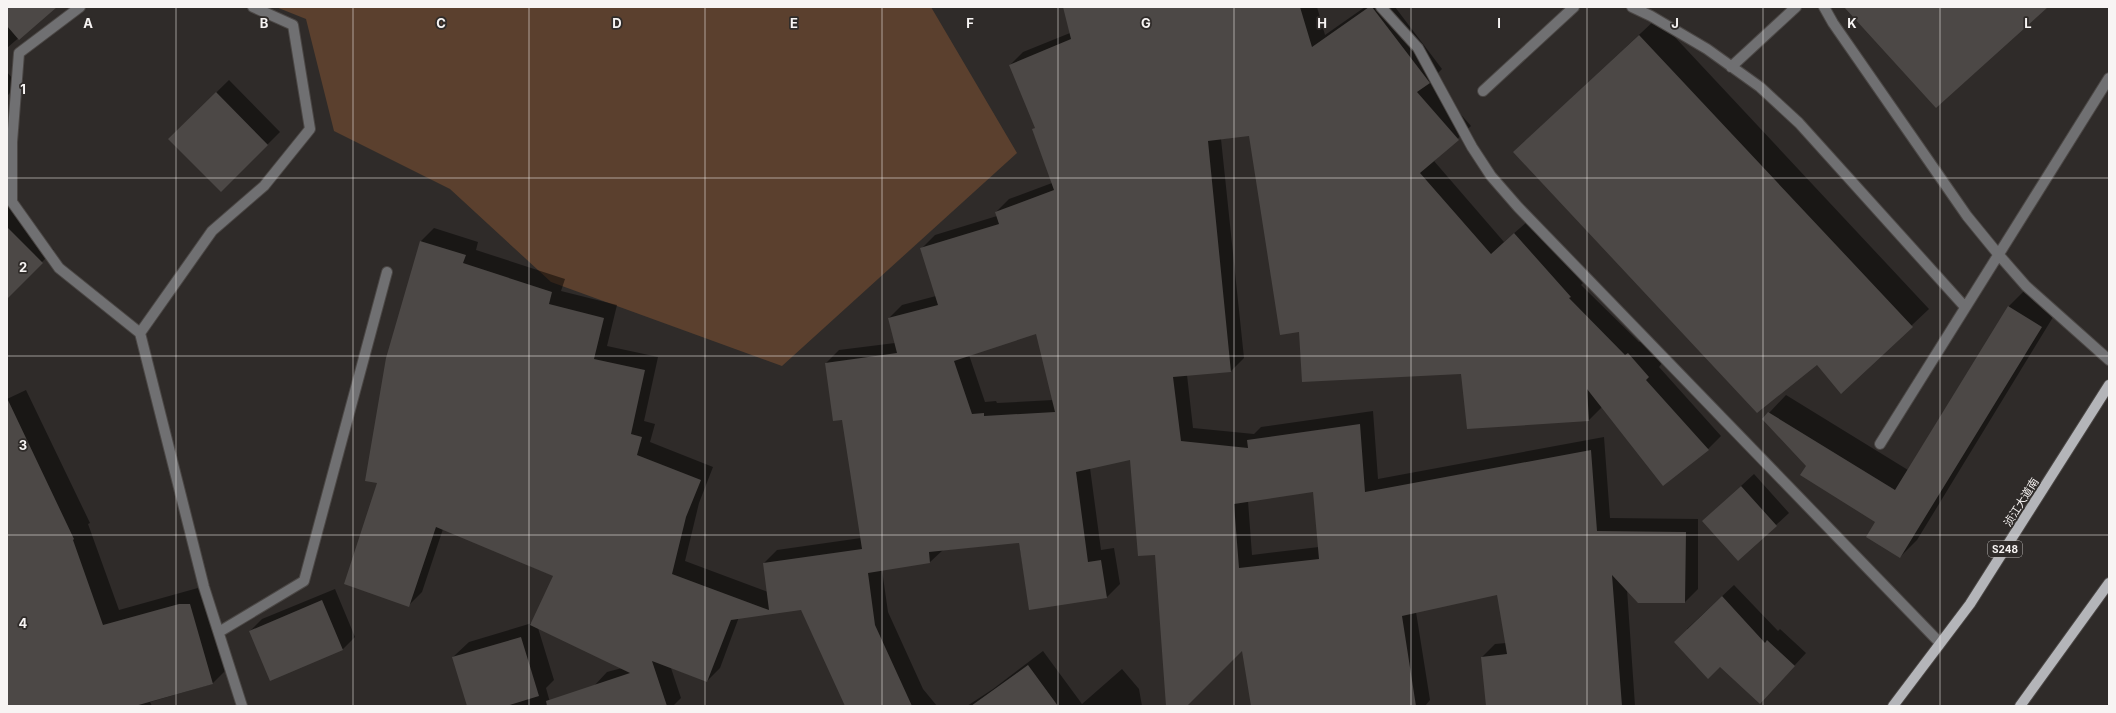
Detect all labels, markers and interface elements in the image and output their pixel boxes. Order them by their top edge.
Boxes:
text: A [83,15,93,31]
text: B [260,15,269,31]
text: C [436,15,446,31]
text: D [612,15,622,31]
text: E [790,15,798,31]
text: F [966,15,974,31]
text: G [1141,15,1151,31]
text: H [1317,15,1327,31]
text: I [1497,15,1501,31]
text: J [1671,15,1679,31]
text: K [1847,15,1857,31]
text: L [2024,15,2032,31]
text: 1 [20,81,26,97]
text: 2 [19,259,27,275]
text: 3 [19,437,27,453]
street label: 浈江大道南 [2000,475,2042,529]
road number: S248 [1988,541,2022,557]
text: 4 [19,615,28,631]

